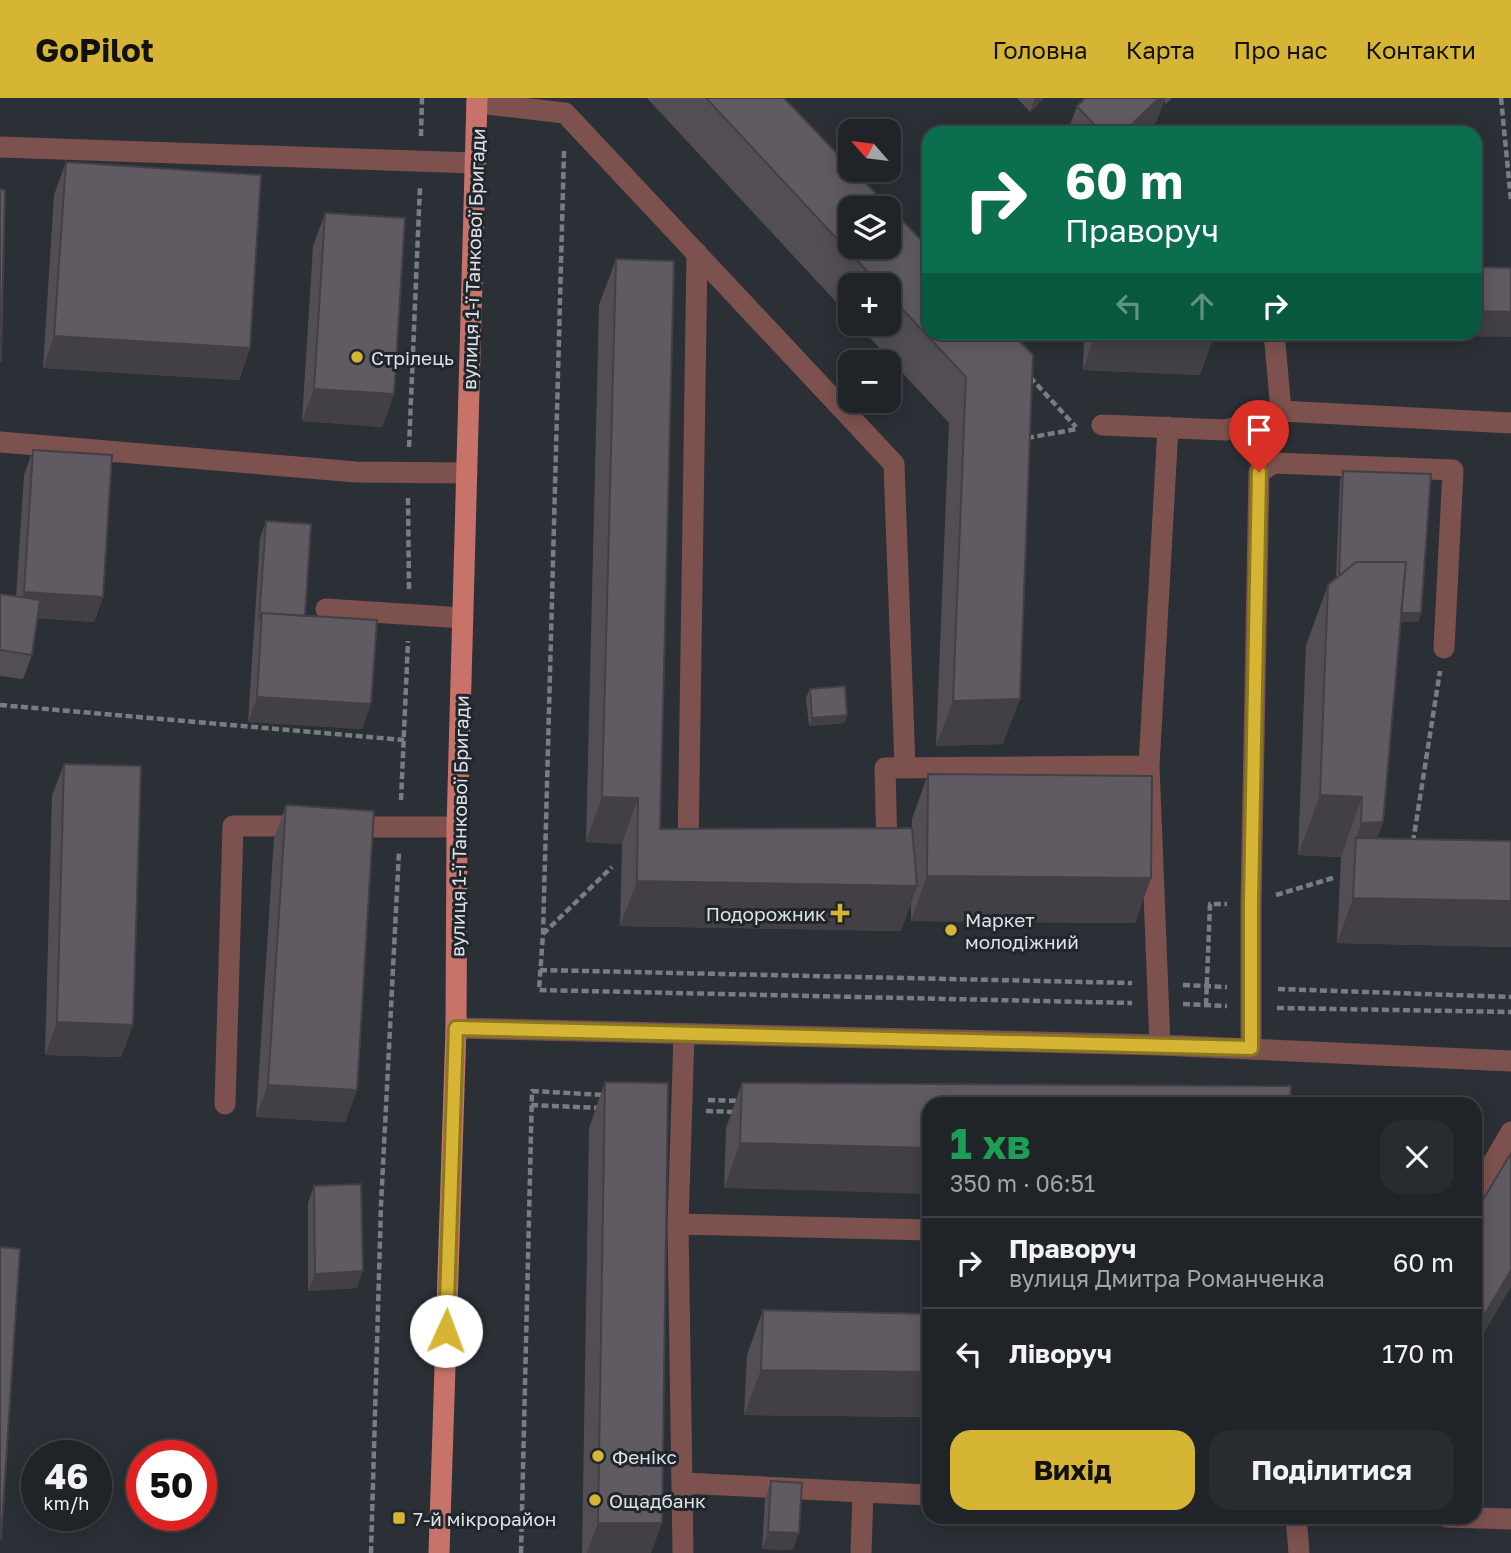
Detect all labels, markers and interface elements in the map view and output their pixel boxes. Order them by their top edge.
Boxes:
text: GoPilot [35,30,154,69]
text: Головна [992,35,1088,64]
text: Карта [1126,35,1195,64]
text: Про нас [1233,35,1328,64]
text: Контакти [1366,35,1476,64]
north arrow [838,119,901,182]
map controls [838,119,901,413]
street label: вулиця 1-ї Танкової Бригади [457,128,489,390]
text: 60 m [1065,151,1183,210]
icon: right [950,154,1041,245]
button: layers [838,196,901,259]
text: Праворуч [1065,211,1219,249]
button: + [838,273,901,336]
icon: left [1110,287,1148,325]
icon: ahead [1183,287,1221,325]
icon: right [1256,287,1294,325]
place label: Стрілець [371,346,454,369]
marker: Стрілець [349,349,365,365]
button: − [838,350,901,413]
pin [1229,400,1289,472]
icon: arrive [1240,411,1278,449]
street label: вулиця 1-ї Танкової Бригади [445,695,473,957]
place label: Подорожник [706,902,826,925]
marker: Подорожник [832,905,848,921]
place label: Маркет молодіжний [965,908,1079,953]
marker: Маркет молодіжний [943,922,959,938]
text: 1 хв [950,1118,1031,1168]
button: close [1380,1120,1454,1194]
text: 350 m · 06:51 [950,1169,1095,1197]
text: Праворуч [1009,1233,1137,1264]
icon: right [950,1244,988,1282]
text: 60 m [1393,1247,1454,1278]
text: вулиця Дмитра Романченка [1009,1264,1325,1292]
position arrow [409,1294,483,1368]
icon: left [950,1335,988,1373]
text: Ліворуч [1009,1338,1112,1369]
text: 170 m [1382,1338,1454,1369]
button: Вихід [950,1430,1195,1510]
button: Поділитися [1209,1430,1454,1510]
speed limit sign: 50 [126,1440,217,1531]
place label: Фенікс [612,1445,677,1468]
marker: Фенікс [590,1448,606,1464]
text: 46 [44,1455,89,1497]
place label: Ощадбанк [609,1489,706,1512]
text: km/h [44,1492,89,1514]
marker: Ощадбанк [587,1492,603,1508]
place label: 7-й мікрорайон [413,1507,556,1530]
marker: 7-й мікрорайон [391,1510,407,1526]

